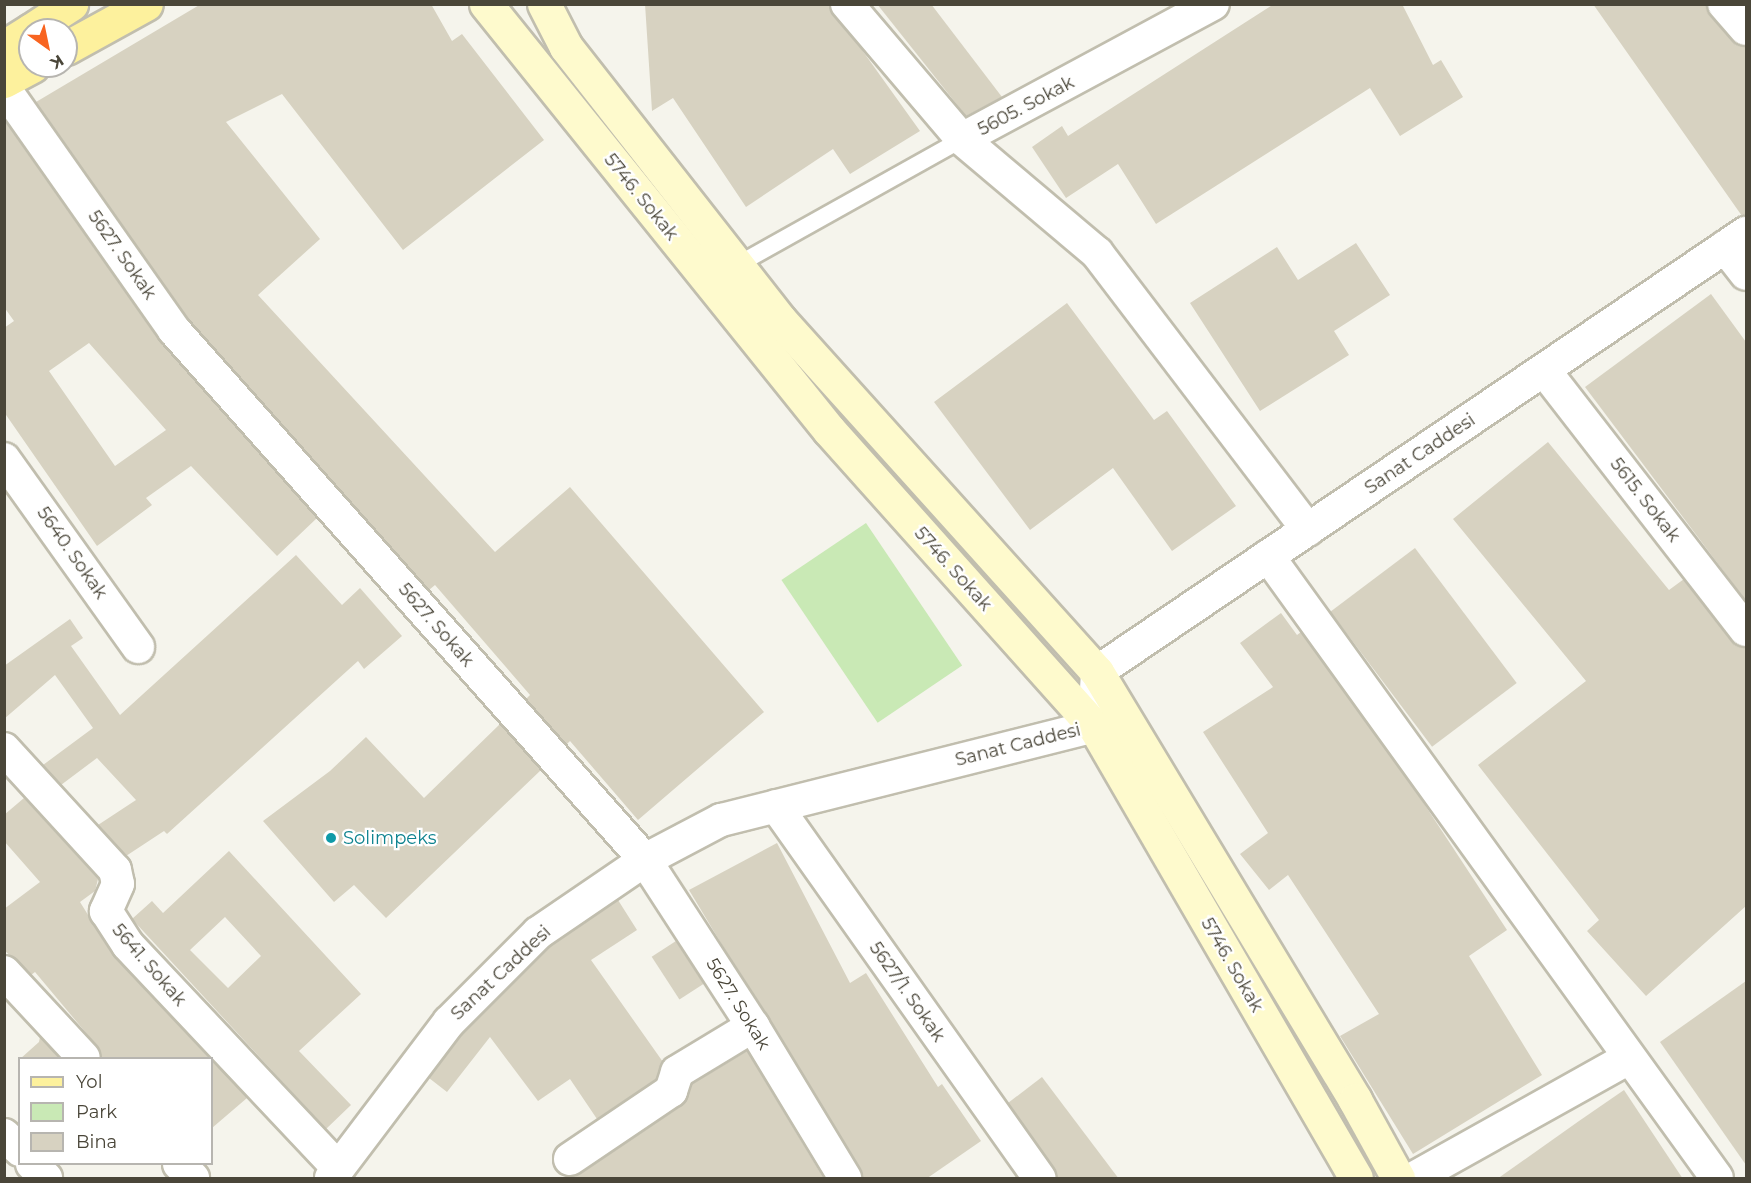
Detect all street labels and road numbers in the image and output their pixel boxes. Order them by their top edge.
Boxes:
street label: 5605. Sokak [974,72,1078,140]
street label: 5746. Sokak [599,149,683,245]
street label: 5627. Sokak [83,206,161,304]
street label: Sanat Caddesi [1361,409,1479,499]
street label: 5615. Sokak [1605,454,1685,546]
street label: 5640. Sokak [32,503,112,603]
street label: 5746. Sokak [910,523,996,615]
street label: 5627. Sokak [394,579,478,671]
street label: Sanat Caddesi [953,719,1083,771]
street label: 5746. Sokak [1196,914,1268,1016]
street label: 5641. Sokak [107,919,191,1011]
street label: Sanat Caddesi [447,921,555,1025]
street label: 5627/1. Sokak [865,938,949,1046]
street label: 5627. Sokak [701,954,775,1054]

